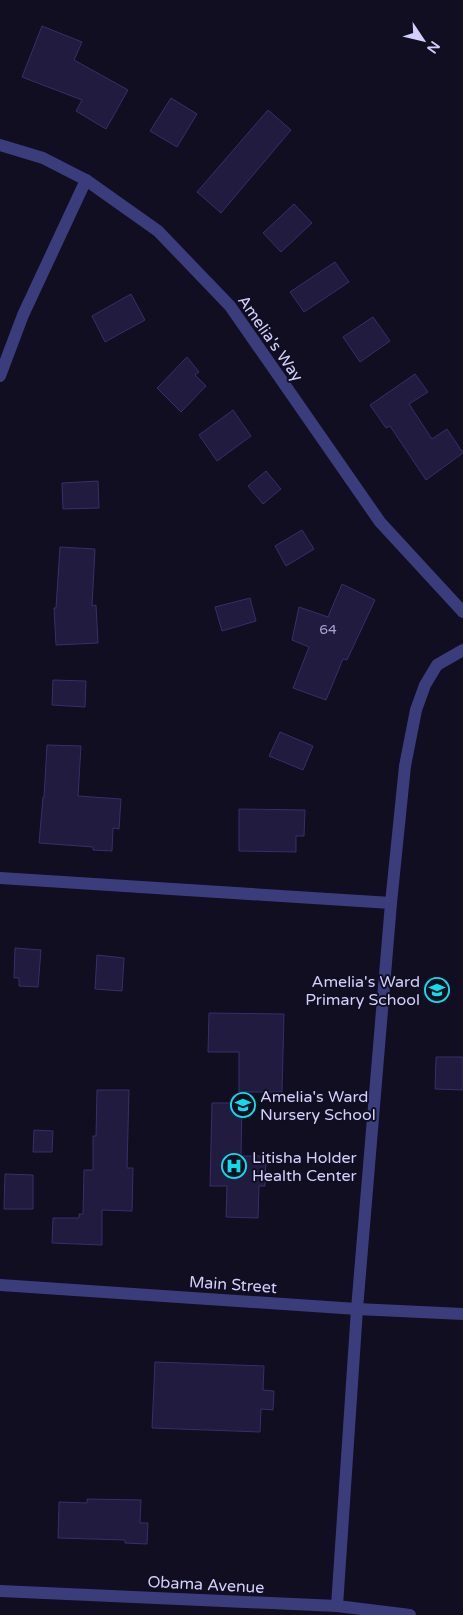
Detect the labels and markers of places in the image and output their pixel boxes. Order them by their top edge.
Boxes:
place label: Amelia's Ward Primary School [305,972,420,1010]
school or university icon: Amelia's Ward Primary School [424,977,450,1003]
place label: Amelia's Ward Nursery School [260,1087,376,1125]
school or university icon: Amelia's Ward Nursery School [230,1092,256,1118]
place label: Litisha Holder Health Center [252,1148,358,1186]
hospital icon: Litisha Holder Health Center [221,1153,247,1179]

